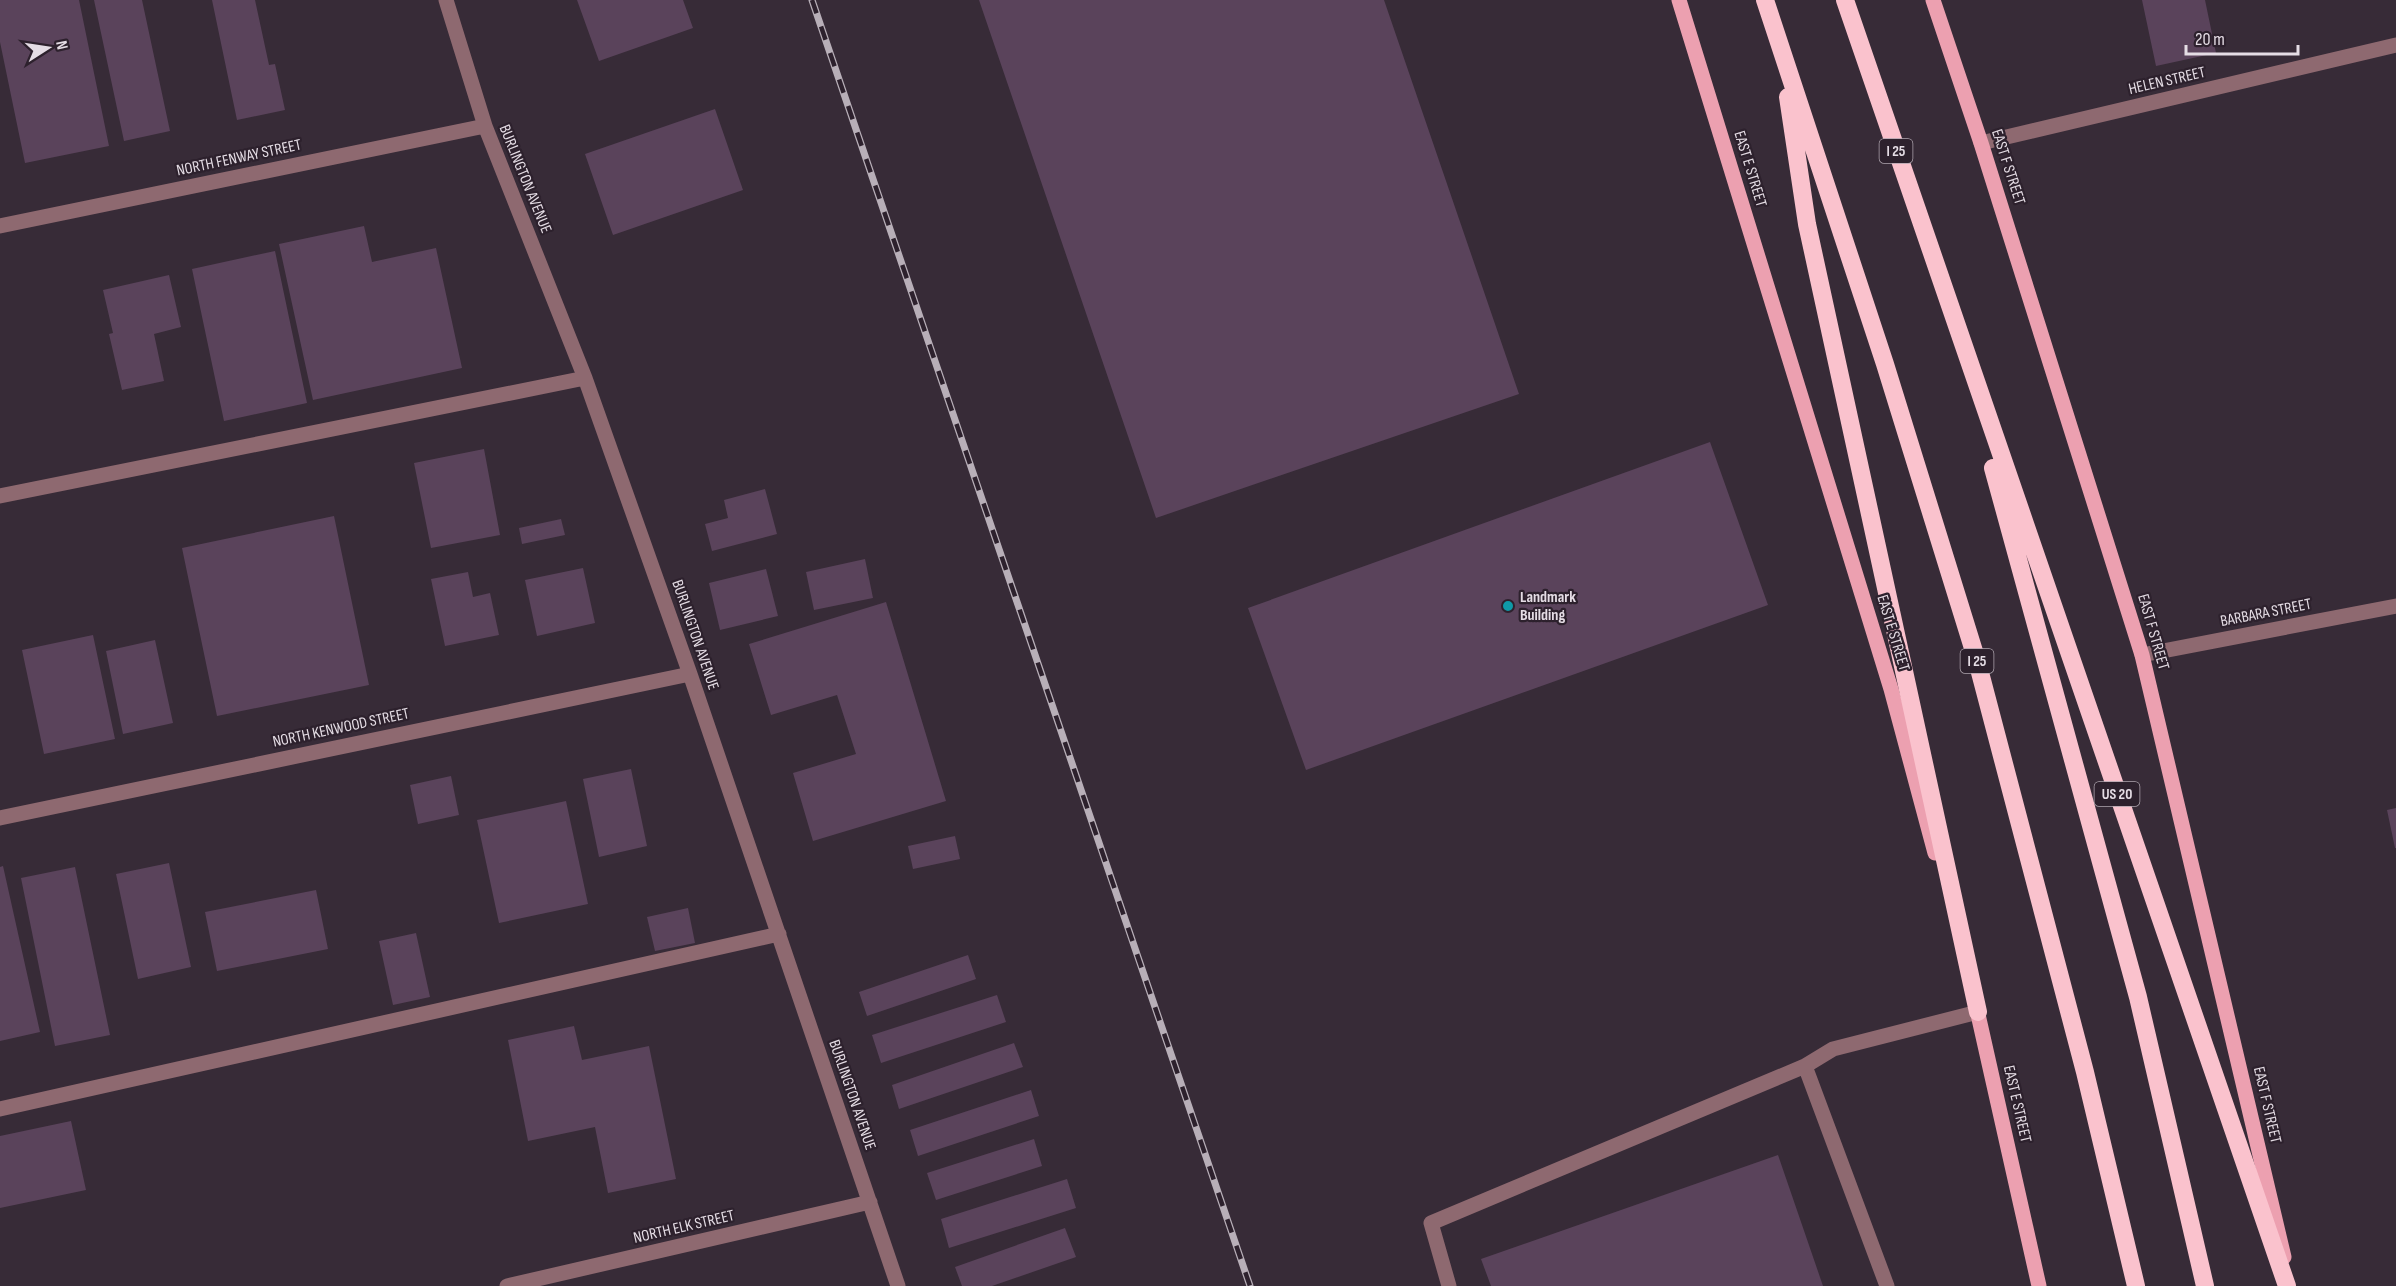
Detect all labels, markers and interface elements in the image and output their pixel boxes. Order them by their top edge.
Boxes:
north arrow [18,18,78,78]
scale bar [2186,18,2298,56]
text: 20 m [2195,29,2225,50]
text: N [51,39,71,51]
street label: HELEN STREET [2127,63,2208,99]
street label: BURLINGTON AVENUE [495,122,555,236]
street label: EAST F STREET [1987,127,2029,208]
street label: EAST E STREET [1729,129,1771,210]
street label: NORTH FENWAY STREET [175,135,304,181]
road number: I 25 [1880,139,1912,163]
street label: BURLINGTON AVENUE [667,577,723,693]
place label: Landmark Building [1520,588,1576,625]
street label: EAST F STREET [2133,592,2173,673]
street label: EAST E STREET [1872,593,1914,674]
street label: BARBARA STREET [2219,595,2314,631]
marker: Landmark Building [1501,599,1515,613]
road number: I 25 [1960,649,1994,673]
street label: NORTH KENWOOD STREET [271,704,412,752]
road number: US 20 [2094,782,2140,806]
street label: BURLINGTON AVENUE [824,1037,880,1153]
street label: EAST E STREET [1999,1064,2035,1145]
street label: EAST F STREET [2249,1065,2285,1146]
street label: NORTH ELK STREET [632,1206,737,1248]

